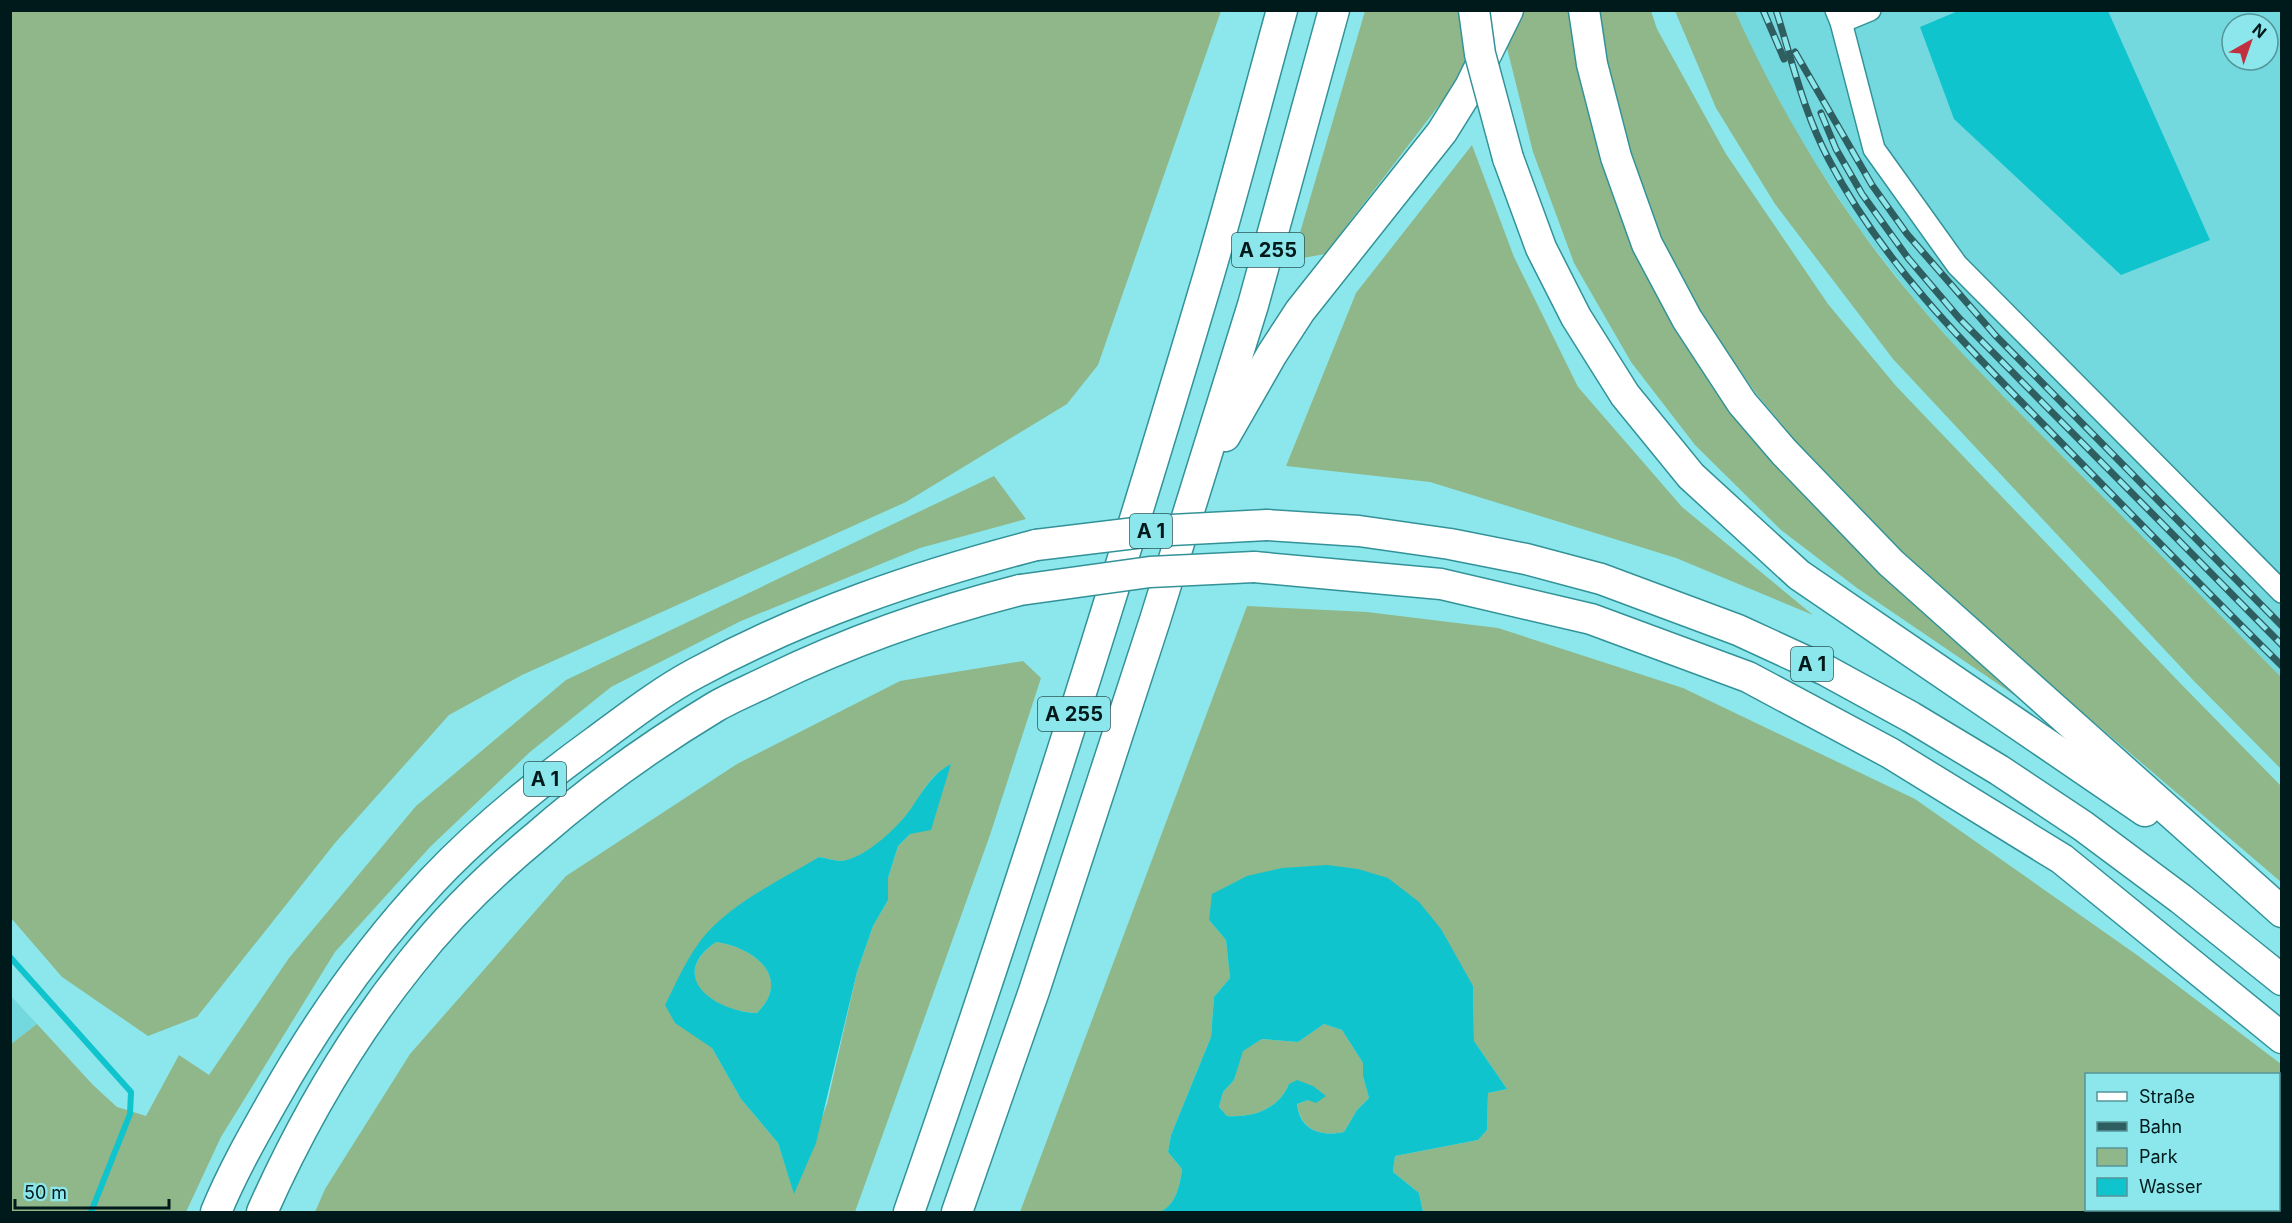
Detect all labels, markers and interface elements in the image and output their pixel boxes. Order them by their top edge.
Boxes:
north arrow [2220,12,2280,72]
text: N [2249,19,2271,42]
road number: A 255 [1232,233,1304,267]
road number: A 1 [1130,514,1172,548]
road number: A 1 [1791,647,1833,681]
road number: A 255 [1038,697,1110,731]
road number: A 1 [524,762,566,796]
legend [2085,1073,2280,1211]
text: Straße [2139,1086,2195,1107]
text: Bahn [2139,1116,2182,1137]
text: Park [2139,1146,2178,1167]
scale bar [15,1172,170,1210]
text: Wasser [2139,1176,2202,1197]
text: 50 m [24,1182,67,1203]

